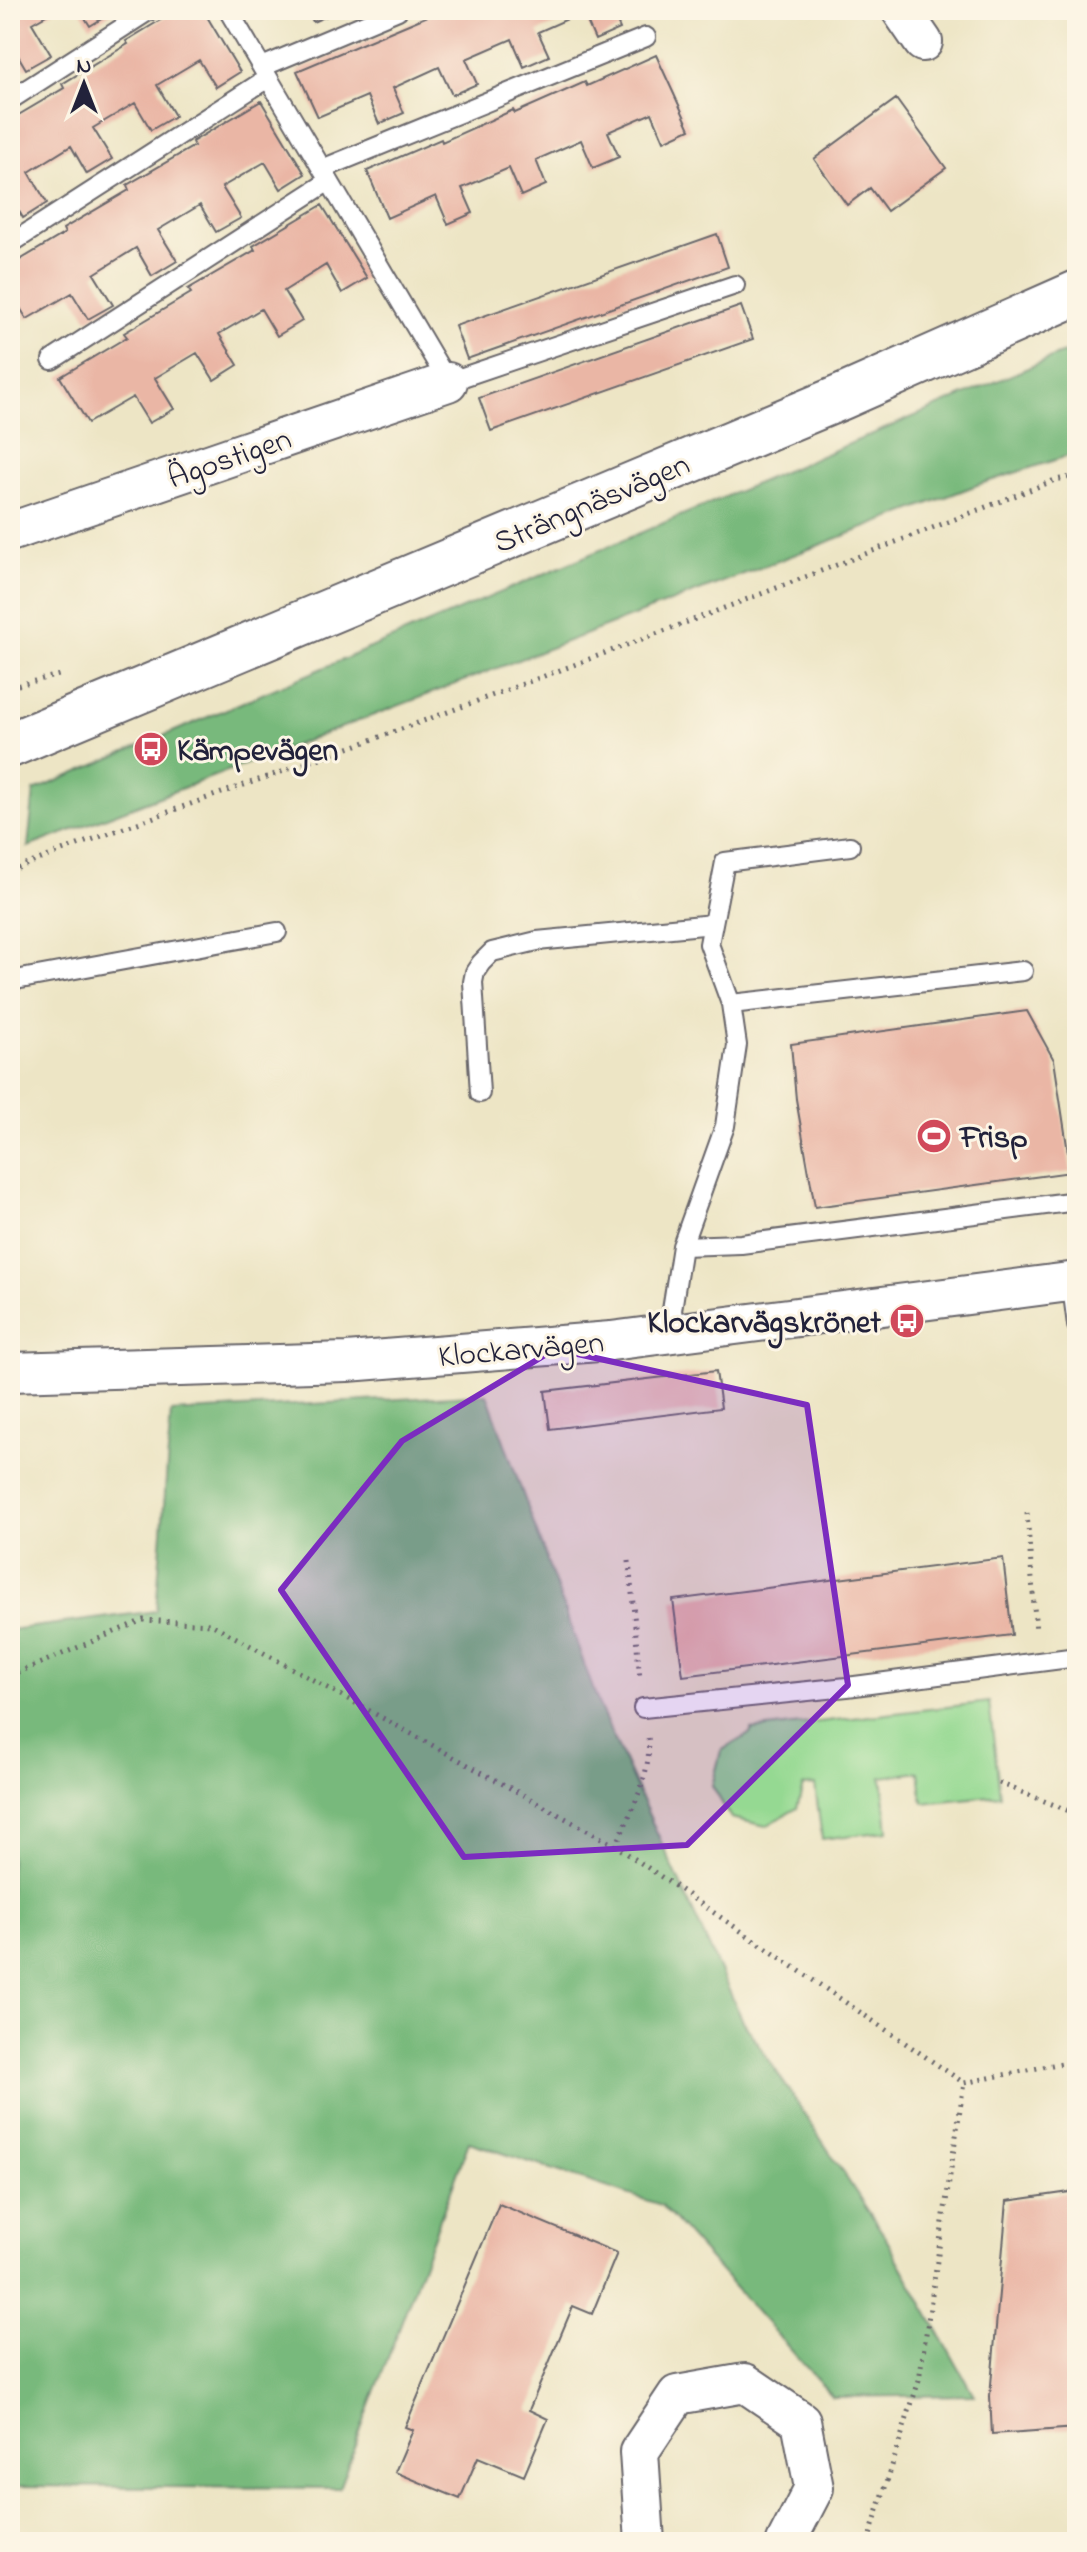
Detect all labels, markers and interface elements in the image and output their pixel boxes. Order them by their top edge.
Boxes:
north arrow [44,44,124,124]
text: N [77,51,91,83]
street label: Ägostigen [162,417,298,503]
street label: Strängnäsvägen [487,443,698,568]
place label: Kämpevägen [177,729,339,777]
bus stop icon: Kämpevägen [132,730,170,768]
place label: Frisp [958,1116,1028,1163]
sports icon: Frisp [915,1117,953,1155]
place label: Klockarvägskrönet [647,1301,881,1349]
bus stop icon: Klockarvägskrönet [888,1302,926,1340]
street label: Klockarvägen [437,1321,606,1382]

